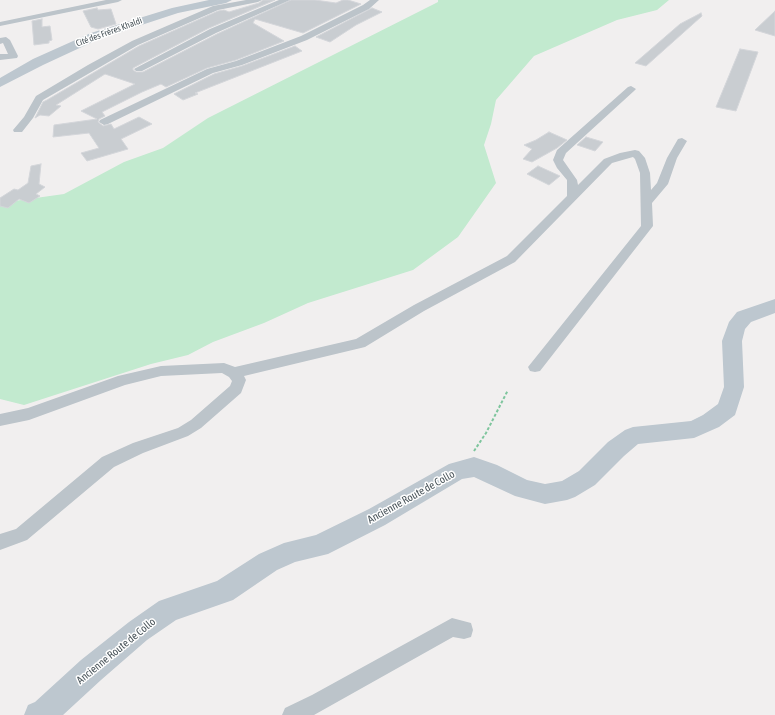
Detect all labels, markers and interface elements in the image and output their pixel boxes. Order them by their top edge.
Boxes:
street label: Cité des Frères Khaldi [74,15,144,49]
street label: Ancienne Route de Collo [365,468,457,526]
street label: Ancienne Route de Collo [74,615,158,687]

